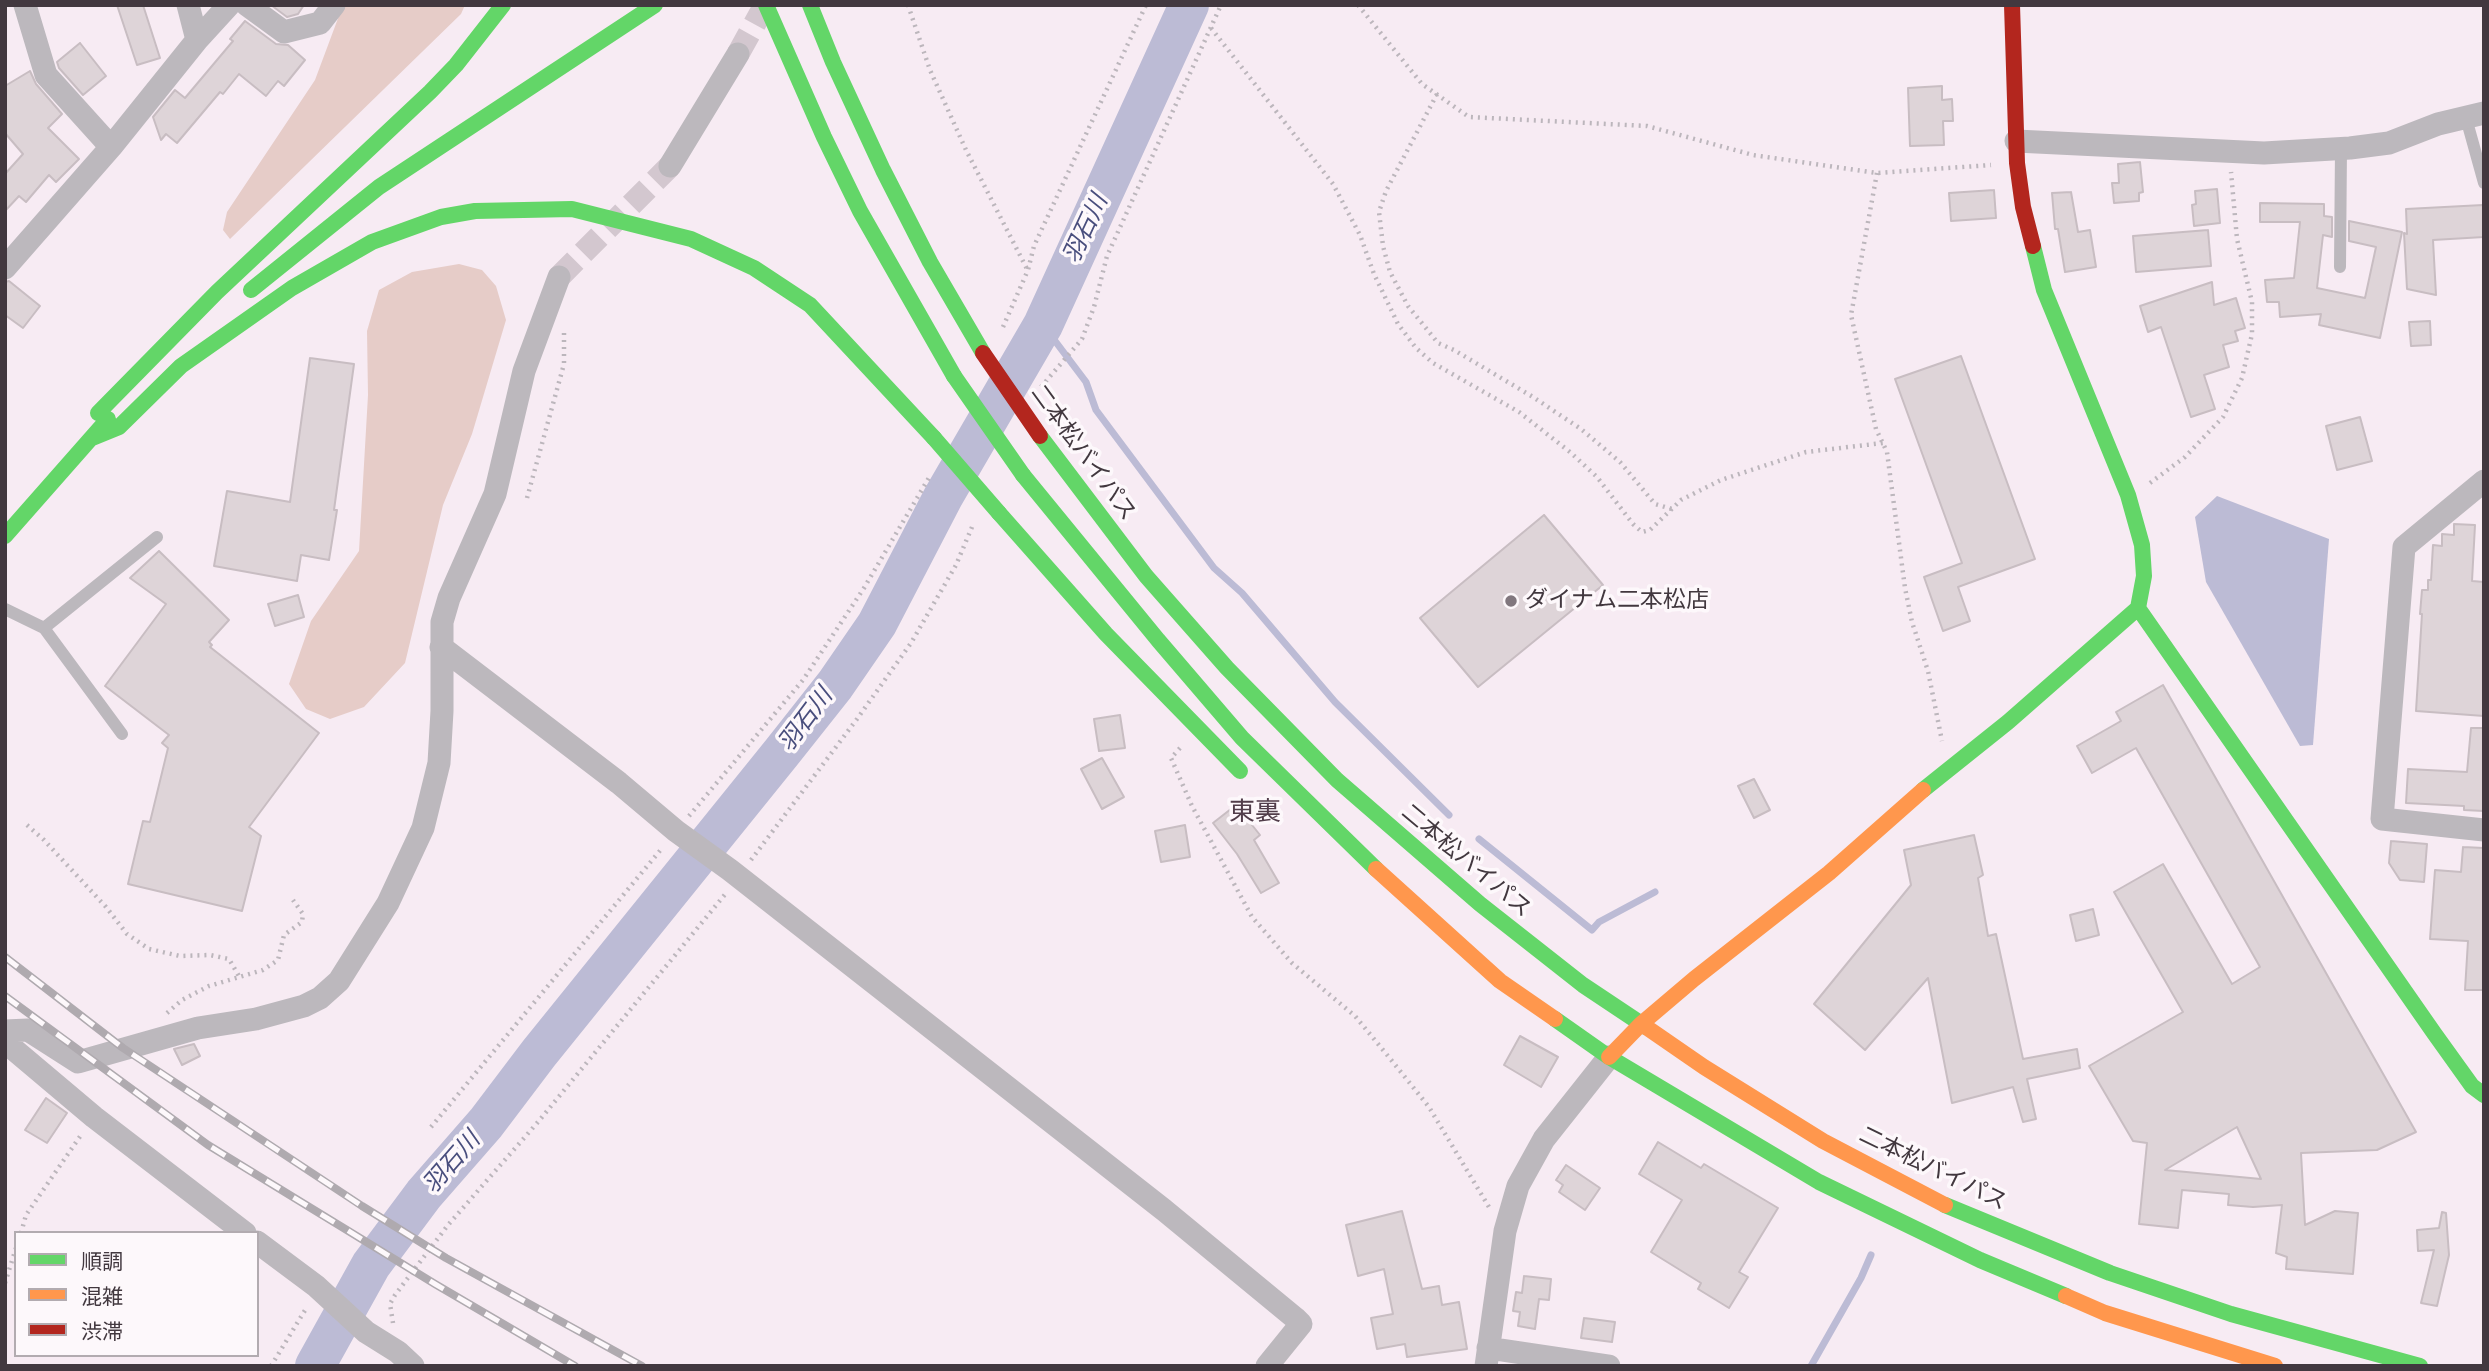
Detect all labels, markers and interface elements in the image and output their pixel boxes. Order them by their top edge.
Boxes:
water label: 羽石川 [1058,190,1114,268]
street label: 二本松バイパス [1025,380,1141,526]
place label: ダイナム二本松店 [1525,587,1709,615]
marker: ダイナム二本松店 [1503,593,1519,609]
water label: 羽石川 [773,683,839,757]
district label: 東裏 [1229,797,1281,829]
street label: 二本松バイパス [1395,799,1537,923]
street label: 二本松バイパス [1855,1121,2011,1217]
water label: 羽石川 [418,1126,486,1200]
legend [14,1231,259,1357]
text: 順調 [81,1247,123,1275]
text: 混雑 [81,1282,123,1310]
text: 渋滞 [81,1317,123,1345]

